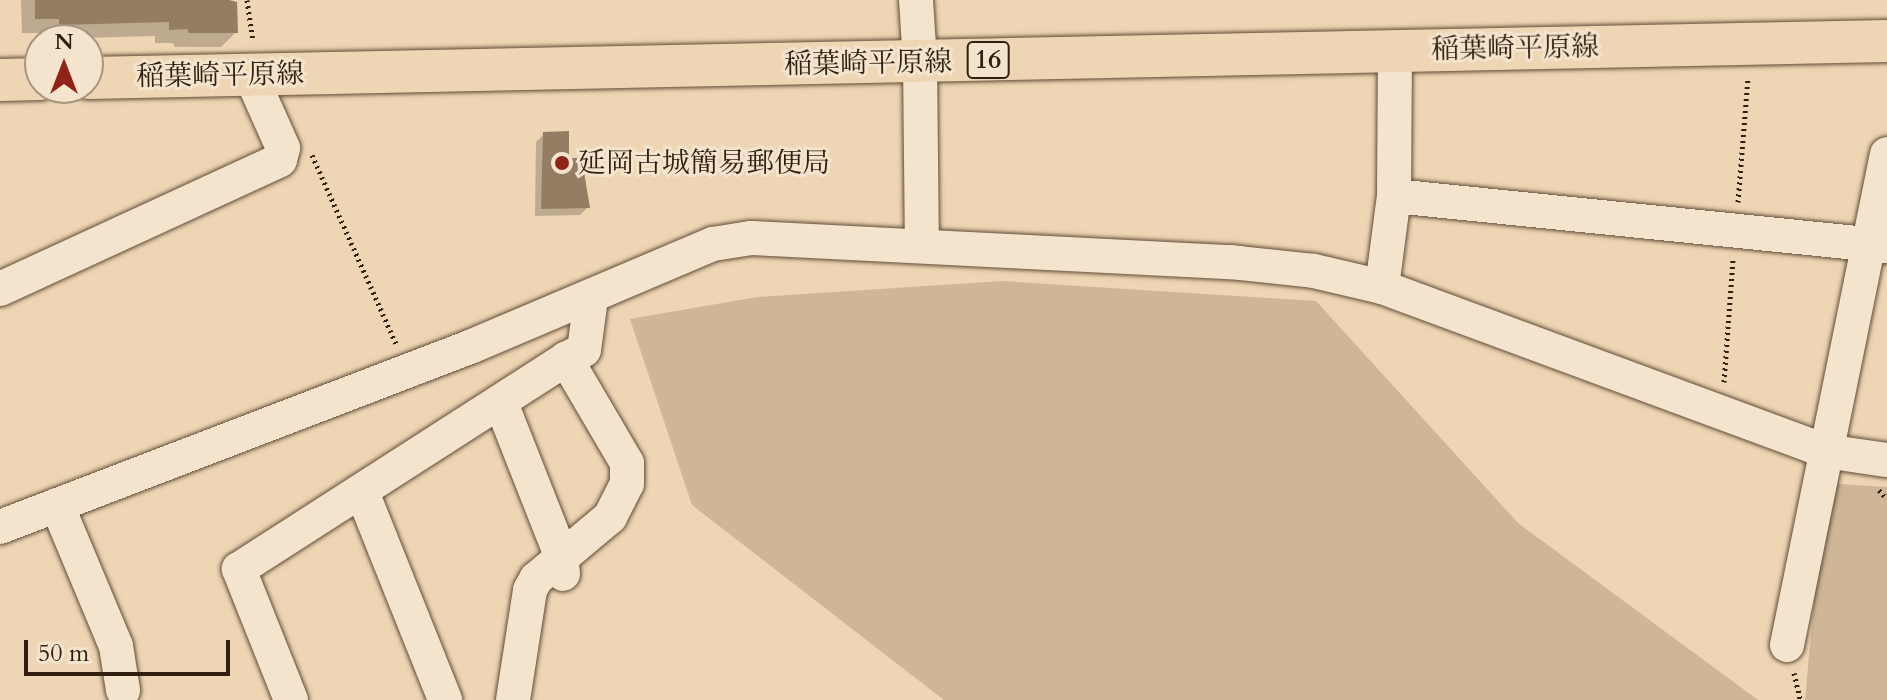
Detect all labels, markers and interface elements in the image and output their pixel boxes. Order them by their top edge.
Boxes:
north arrow [24,24,104,104]
text: N [54,27,74,57]
street label: 稲葉崎平原線 [1431,30,1599,66]
road number: 16 [966,38,1010,82]
street label: 稲葉崎平原線 [784,45,952,81]
street label: 稲葉崎平原線 [136,57,304,93]
place label: 延岡古城簡易郵便局 [578,146,830,180]
marker: 延岡古城簡易郵便局 [553,154,571,172]
scale bar [28,624,234,674]
text: 50 m [38,637,89,670]

